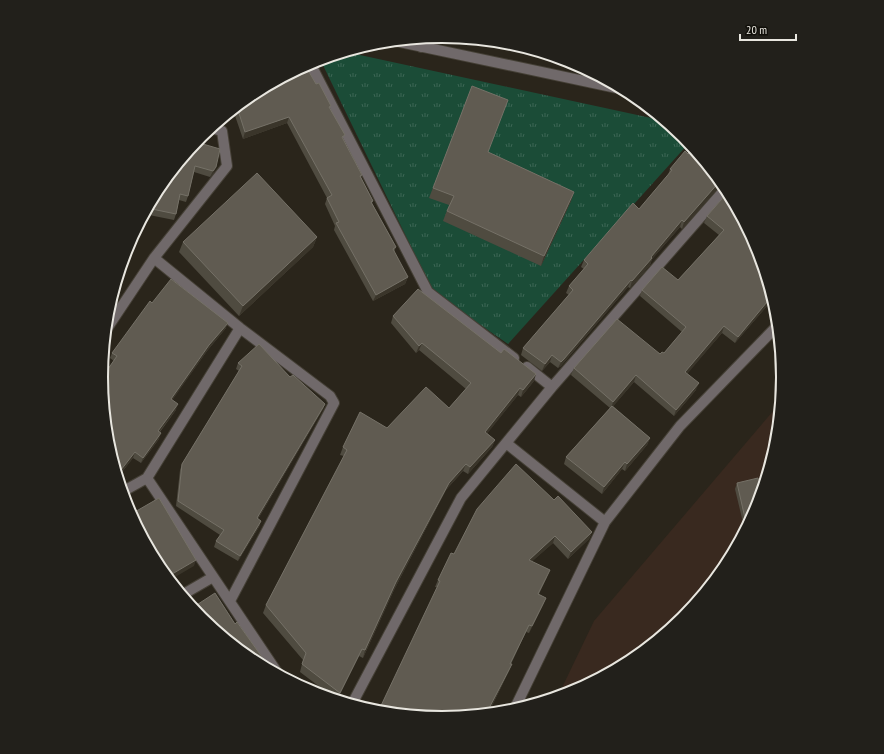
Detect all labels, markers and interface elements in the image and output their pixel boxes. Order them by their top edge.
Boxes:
scale bar [740,16,796,42]
text: 20 m [746,22,767,37]

